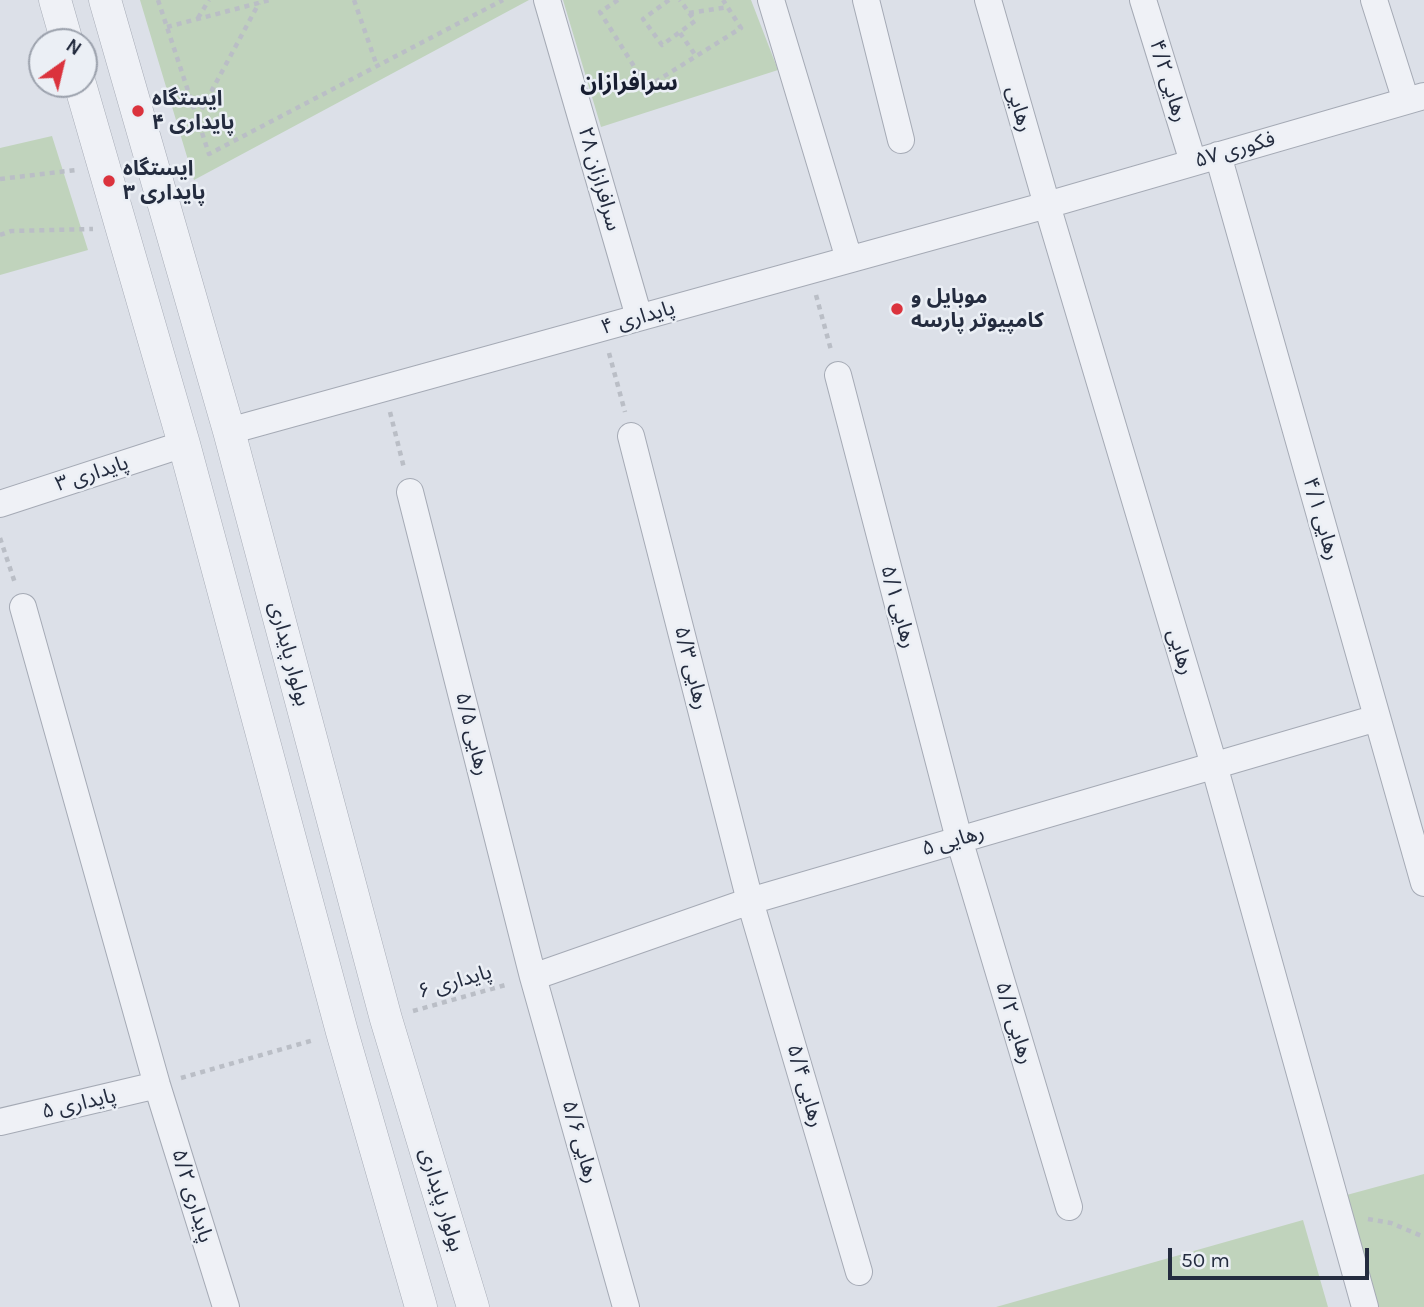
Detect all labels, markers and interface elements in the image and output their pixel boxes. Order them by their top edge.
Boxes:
north arrow [28,28,98,98]
text: N [62,34,85,60]
street label: رهایی ۴/۲ [1144,37,1192,125]
district label: سرافرازان [580,69,678,97]
street label: رهایی [1000,83,1038,135]
place label: ایستگاه پایداری ۴ [152,86,235,136]
marker: ایستگاه پایداری ۴ [130,103,146,119]
street label: سرافرازان ۲۸ [572,124,626,234]
street label: فکوری ۵۷ [1192,126,1278,174]
place label: ایستگاه پایداری ۳ [123,156,206,206]
marker: ایستگاه پایداری ۳ [101,173,117,189]
place label: موبایل و کامپیوتر پارسه [911,284,1044,334]
street label: پایداری ۴ [598,295,678,341]
marker: موبایل و کامپیوتر پارسه [889,301,905,317]
street label: پایداری ۳ [52,450,132,498]
street label: رهایی ۴/۱ [1297,475,1345,563]
street label: رهایی ۵/۱ [875,563,921,651]
street label: بولوار پایداری [263,599,315,709]
street label: رهایی ۵/۳ [669,624,713,712]
street label: رهایی [1161,626,1199,678]
street label: رهایی ۵/۵ [450,690,494,778]
street label: رهایی ۵ [919,820,987,862]
street label: پایداری ۶ [415,959,495,1005]
street label: رهایی ۵/۲ [990,979,1038,1067]
street label: رهایی ۵/۴ [781,1042,829,1130]
street label: پایداری ۵ [39,1083,119,1125]
street label: رهایی ۵/۶ [556,1098,604,1186]
street label: بولوار پایداری [413,1145,469,1255]
street label: پایداری ۵/۲ [166,1146,218,1246]
scale bar [1172,1234,1373,1278]
text: 50 m [1181,1248,1230,1272]

